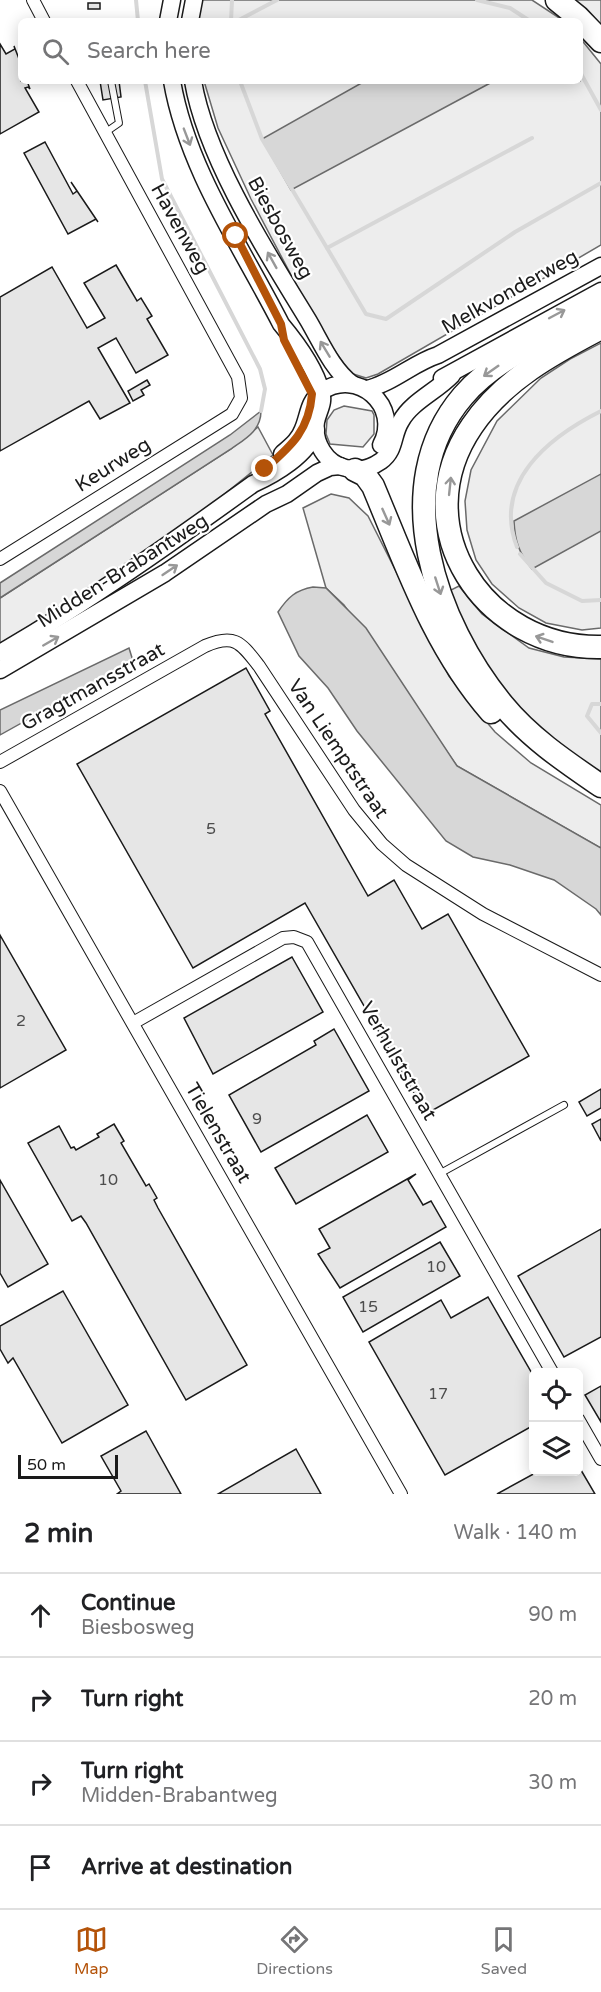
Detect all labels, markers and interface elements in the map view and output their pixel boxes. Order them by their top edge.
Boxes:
search box [18,18,583,84]
icon: search [39,35,72,68]
text: Search here [87,38,211,64]
one-way arrow [182,128,193,146]
street label: Biesbosweg [242,173,318,283]
street label: Havenweg [145,180,215,278]
route start [222,222,248,248]
street label: Melkvonderweg [438,245,582,339]
one-way arrow [266,252,278,269]
one-way arrow [548,308,565,320]
one-way arrow [318,341,330,358]
one-way arrow [484,365,500,377]
street label: Keurweg [71,433,155,497]
route end [251,455,277,481]
one-way arrow [444,477,455,497]
one-way arrow [381,508,392,526]
street label: Midden-Brabantweg [33,509,213,633]
one-way arrow [161,563,178,575]
one-way arrow [433,576,444,595]
one-way arrow [535,633,554,644]
one-way arrow [42,635,59,647]
street label: Gragtmansstraat [17,637,169,736]
street label: Van Liemptstraat [283,675,394,823]
house number: 5 [206,819,216,839]
street label: Verhulststraat [354,997,442,1125]
house number: 2 [16,1011,26,1031]
street label: Tielenstraat [180,1079,256,1188]
house number: 9 [252,1109,262,1129]
house number: 10 [98,1170,118,1190]
house number: 10 [426,1257,446,1277]
house number: 15 [358,1297,378,1317]
map controls [529,1368,583,1476]
button: locate [529,1368,583,1422]
house number: 17 [428,1384,448,1404]
button: layers [529,1422,583,1476]
scale bar [18,1452,118,1480]
text: 50 m [27,1455,66,1475]
text: 2 min [24,1518,93,1549]
text: Walk · 140 m [454,1521,577,1545]
text: Continue [81,1590,176,1616]
icon: ahead [24,1599,57,1632]
text: 90 m [528,1603,577,1627]
text: Biesbosweg [81,1616,195,1640]
icon: right [24,1683,57,1716]
text: Turn right [81,1686,183,1712]
text: 20 m [528,1687,577,1711]
text: Turn right [81,1758,183,1784]
icon: right [24,1767,57,1800]
text: 30 m [528,1771,577,1795]
text: Midden-Brabantweg [81,1784,278,1808]
icon: arrive [24,1851,57,1884]
text: Arrive at destination [81,1854,292,1880]
tab: Map [74,1923,108,1979]
tab: Directions [256,1923,333,1979]
tab: Saved [481,1923,527,1979]

